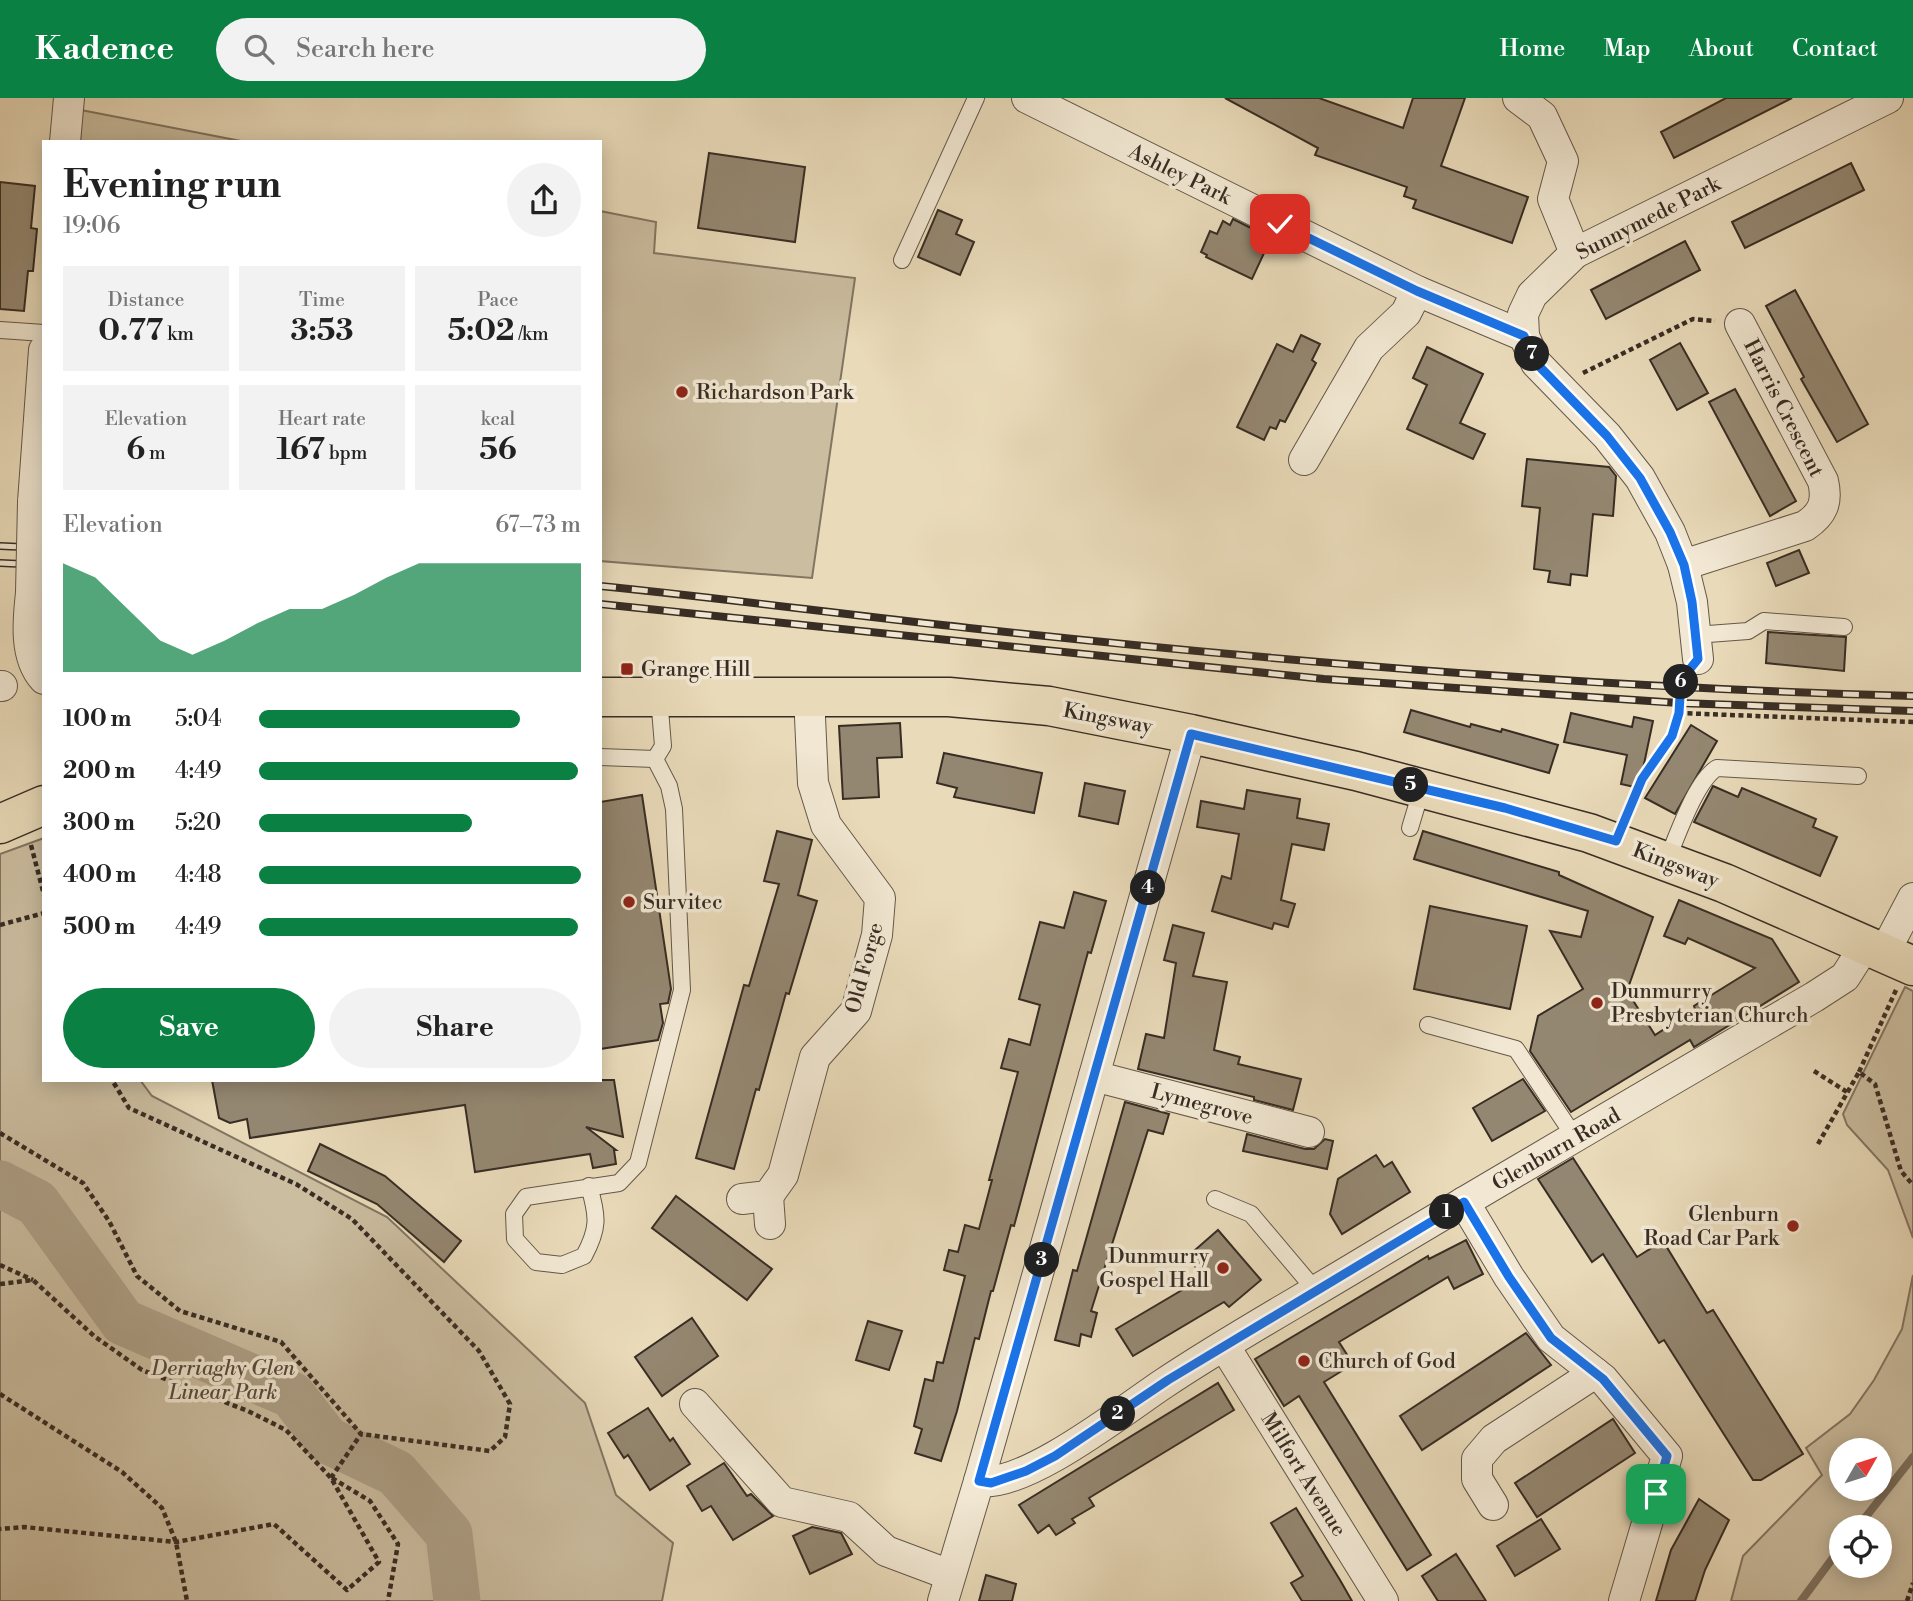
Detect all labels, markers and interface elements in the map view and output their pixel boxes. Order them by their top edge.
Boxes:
search box [216,18,706,81]
text: Kadence [35,29,174,70]
icon: search [240,30,278,68]
text: Search here [296,33,435,65]
text: Home [1500,34,1565,64]
text: Map [1603,34,1651,64]
text: About [1689,34,1754,64]
text: Contact [1792,34,1878,64]
street label: Ashley Park [1123,138,1236,211]
text: Evening run [63,162,281,209]
button: share [507,163,581,237]
street label: Sunnymede Park [1572,171,1726,266]
pin [1250,194,1310,254]
icon: check [1261,205,1299,243]
text: 19:06 [63,212,120,240]
text: Distance [108,288,184,312]
text: Time [299,288,345,312]
text: Pace [478,288,518,312]
text: 0.77 [98,312,163,350]
text: 3:53 [291,312,353,350]
text: 5:02 [447,312,514,350]
text: km [163,322,194,346]
text: /km [514,322,549,346]
street label: Harris Crescent [1737,335,1829,482]
pin: 7 [1514,336,1550,372]
text: 7 [1526,341,1537,365]
place label: Richardson Park [696,380,854,406]
marker: Richardson Park [674,384,690,400]
text: Elevation [105,407,187,431]
text: Heart rate [278,407,366,431]
text: kcal [481,407,515,431]
text: 6 [126,431,145,469]
text: 167 [277,431,325,469]
text: 56 [479,431,517,469]
text: m [145,441,166,465]
text: bpm [325,441,367,465]
text: Elevation [63,511,163,539]
text: 67–73 m [495,511,581,539]
place label: Grange Hill [641,657,750,683]
marker: Grange Hill [619,661,635,677]
pin: 6 [1664,664,1698,700]
text: 6 [1675,669,1686,693]
street label: Kingsway [1061,698,1155,741]
text: 100 m [63,705,131,733]
text: 5:04 [175,705,222,733]
text: 200 m [63,757,135,785]
text: 4:49 [175,757,222,785]
pin: 5 [1394,768,1428,802]
text: 5 [1405,772,1416,796]
text: 300 m [63,809,135,837]
text: 5:20 [175,809,221,837]
street label: Kingsway [1629,838,1723,895]
text: 400 m [63,861,136,889]
text: 4:48 [175,861,222,889]
pin: 4 [1130,870,1166,906]
text: 4 [1141,875,1154,899]
place label: Survitec [643,890,723,916]
marker: Survitec [621,894,637,910]
text: 500 m [63,913,135,941]
text: 4:49 [175,913,222,941]
street label: Old Forge [840,920,890,1017]
place label: Dunmurry Presbyterian Church [1611,979,1809,1029]
button: Save [63,988,315,1068]
button: Share [329,988,581,1068]
marker: Dunmurry Presbyterian Church [1589,995,1605,1011]
street label: Lymegrove [1148,1079,1256,1131]
street label: Glenburn Road [1488,1103,1625,1197]
pin: 1 [1430,1194,1464,1230]
text: 1 [1442,1199,1451,1223]
place label: Glenburn Road Car Park [1644,1202,1780,1252]
marker: Glenburn Road Car Park [1785,1218,1801,1234]
pin: 3 [1024,1242,1060,1278]
place label: Dunmurry Gospel Hall [1099,1244,1210,1294]
text: 3 [1036,1247,1047,1271]
marker: Dunmurry Gospel Hall [1215,1260,1231,1276]
place label: Church of God [1318,1349,1456,1375]
marker: Church of God [1296,1353,1312,1369]
park label: Derriaghy Glen Linear Park [150,1356,295,1406]
pin: 2 [1100,1396,1136,1432]
text: 2 [1112,1401,1123,1425]
street label: Milfort Avenue [1255,1408,1352,1541]
north arrow [1829,1438,1892,1502]
map controls [1829,1438,1892,1578]
pin [1626,1464,1686,1524]
icon: arrive [1637,1475,1675,1513]
button: locate [1829,1515,1892,1578]

